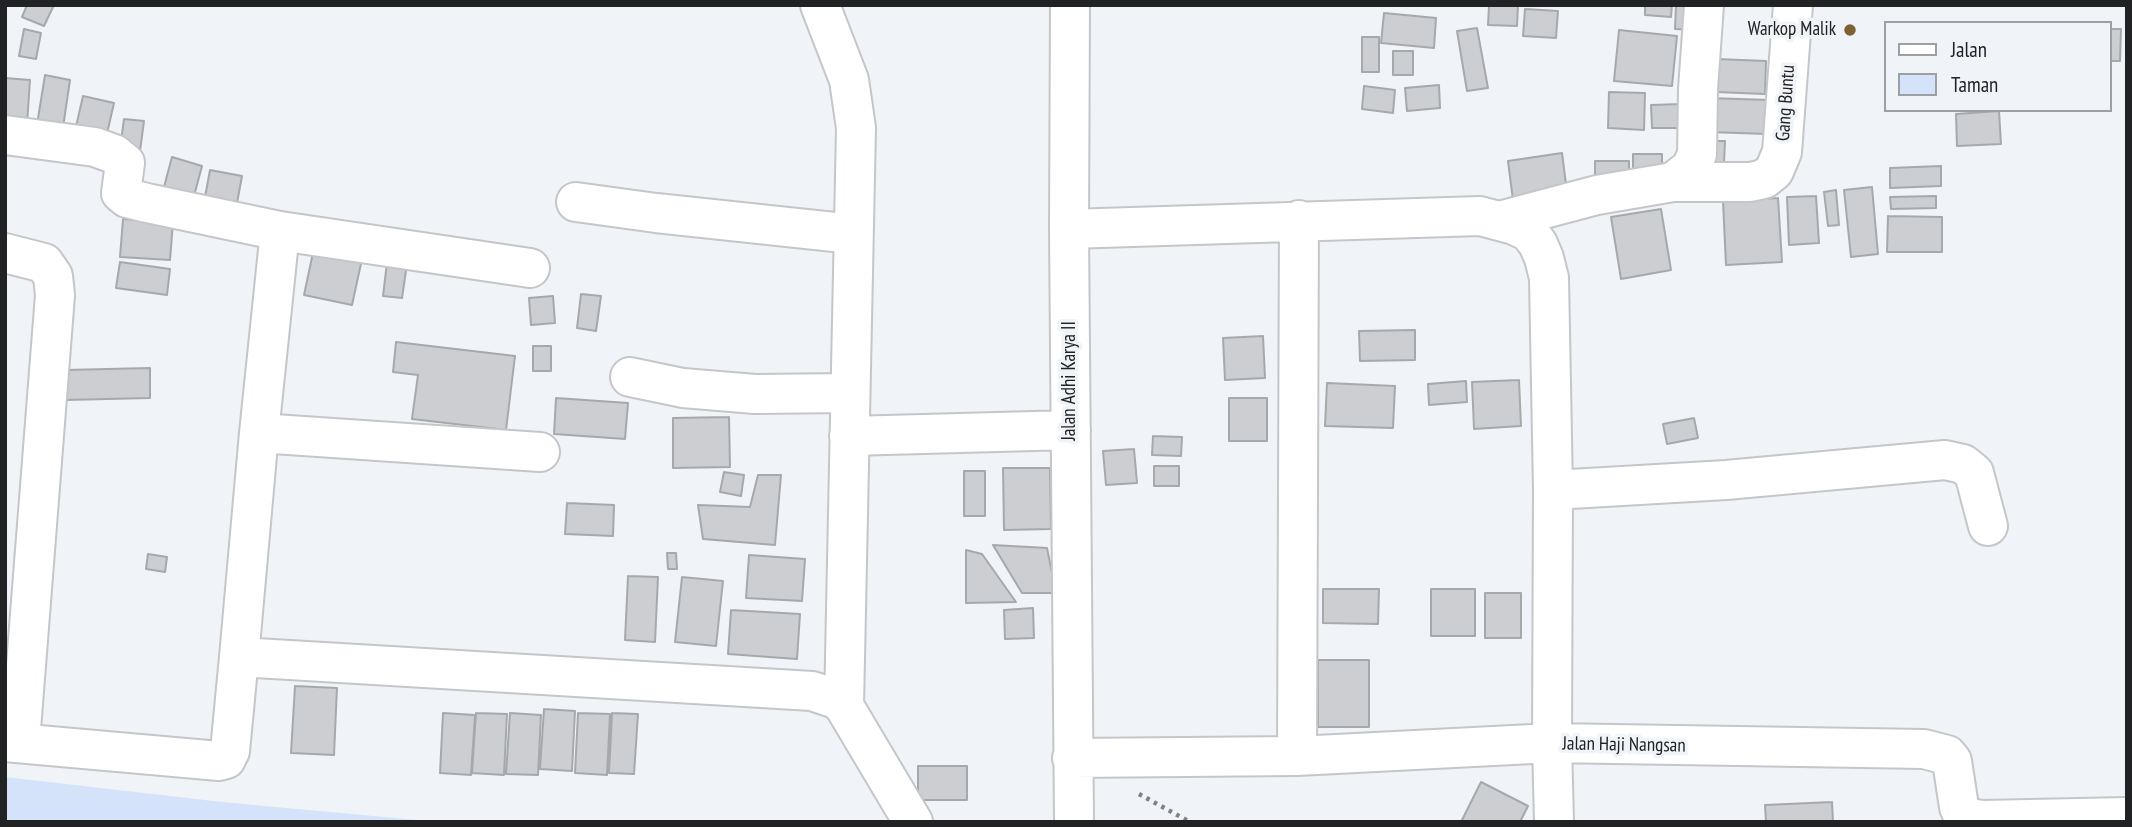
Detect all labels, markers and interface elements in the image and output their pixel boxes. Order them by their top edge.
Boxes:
place label: Warkop Malik [1748,19,1836,41]
legend [1884,21,2111,112]
marker: Warkop Malik [1842,22,1858,38]
text: Jalan [1951,36,1987,63]
street label: Gang Buntu [1772,64,1800,142]
text: Taman [1951,71,1998,98]
street label: Jalan Adhi Karya II [1059,321,1081,441]
street label: Jalan Haji Nangsan [1562,733,1686,757]

